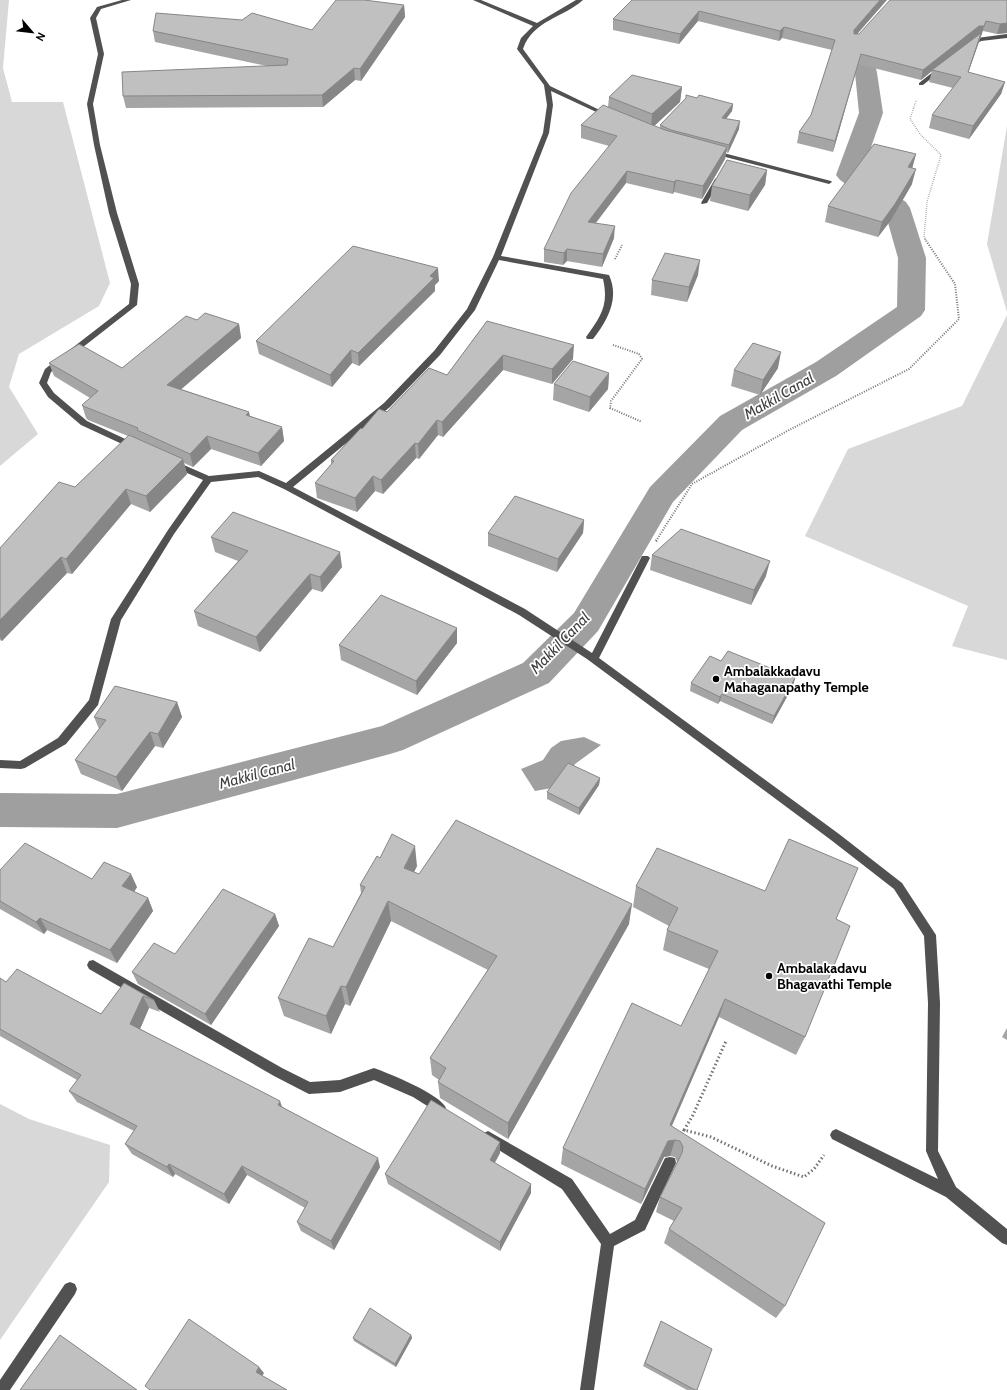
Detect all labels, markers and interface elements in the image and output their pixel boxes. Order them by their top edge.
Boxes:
north arrow [12,12,52,52]
text: N [33,30,49,43]
water label: Makkil Canal [740,369,818,424]
water label: Makkil Canal [526,608,594,678]
place label: Ambalakkadavu Mahaganapathy Temple [724,662,869,696]
marker: Ambalakkadavu Mahaganapathy Temple [711,674,721,684]
water label: Makkil Canal [216,755,297,793]
place label: Ambalakadavu Bhagavathi Temple [777,959,892,993]
marker: Ambalakadavu Bhagavathi Temple [764,971,774,981]

